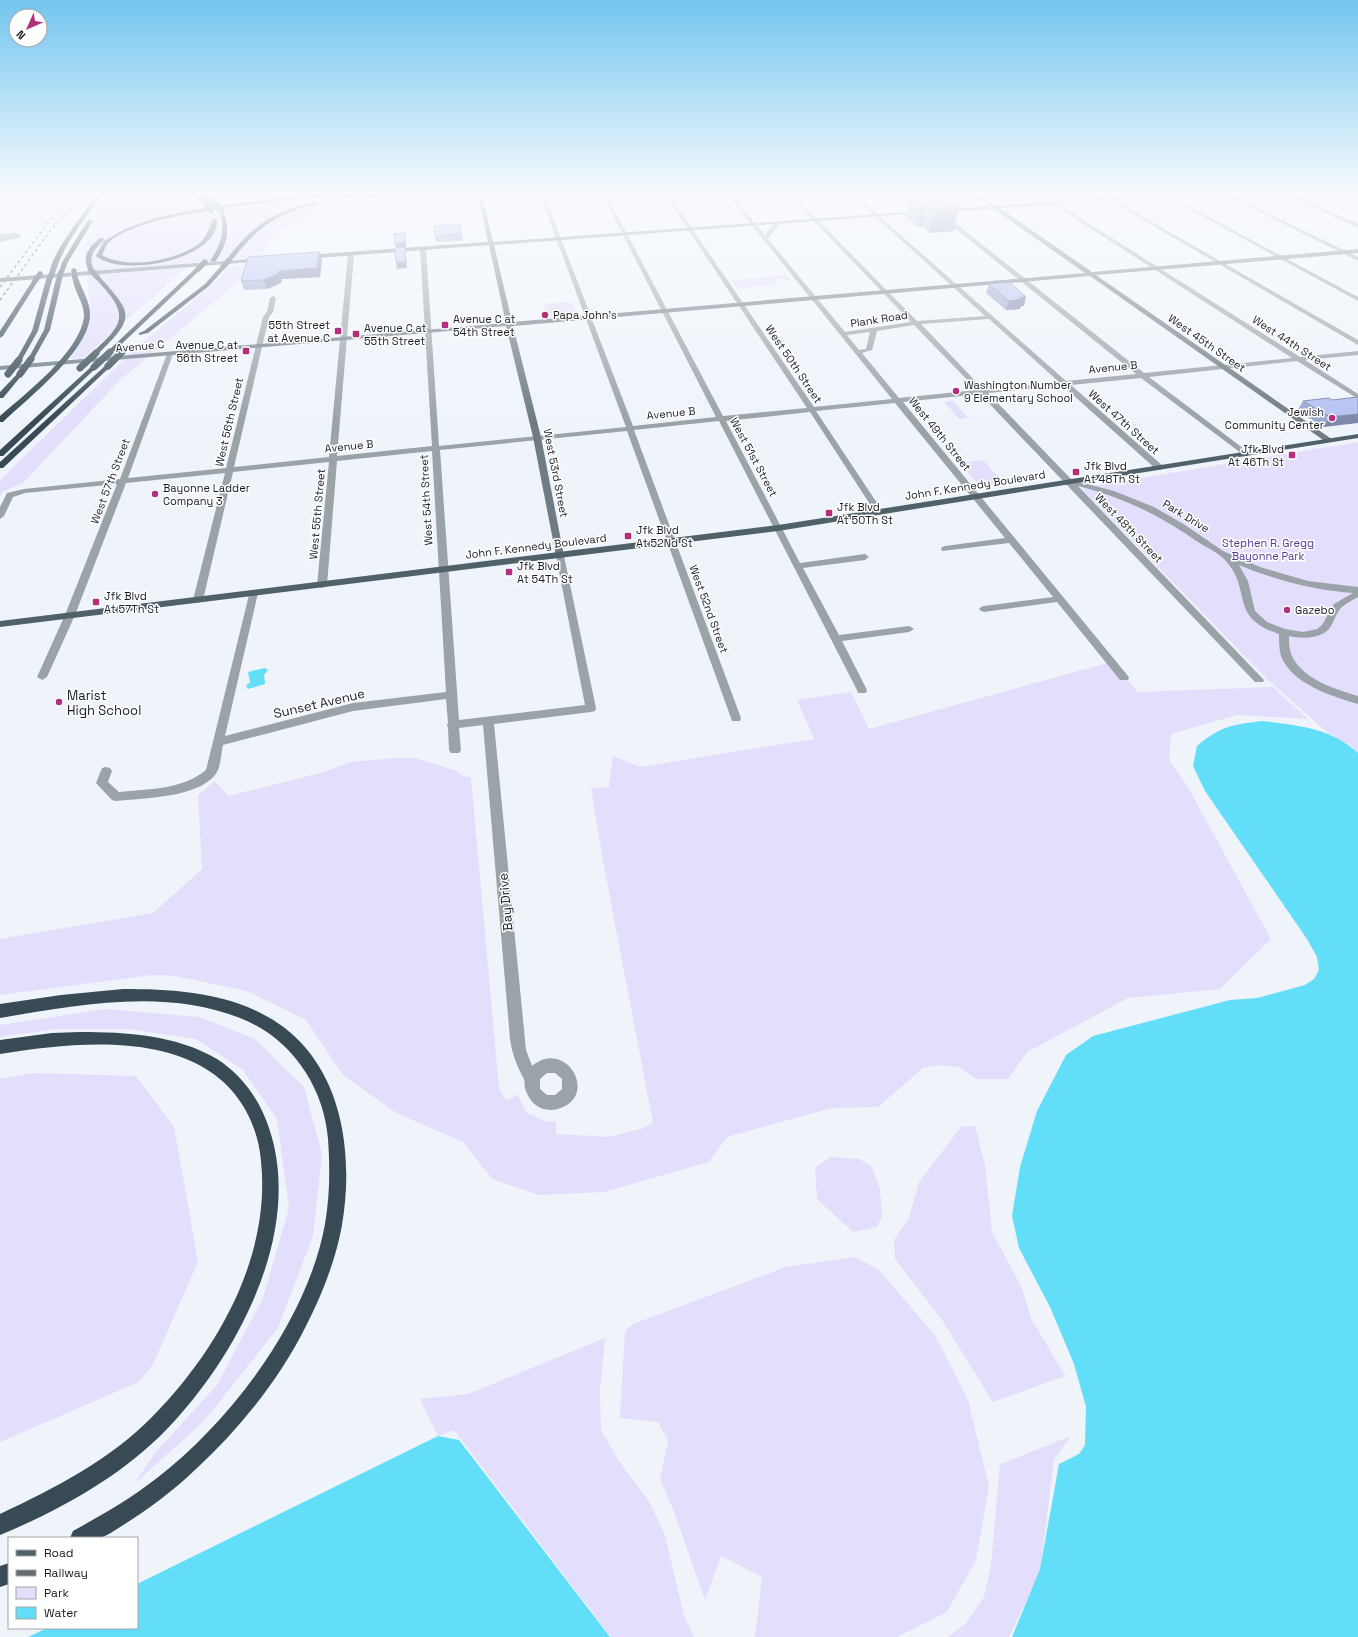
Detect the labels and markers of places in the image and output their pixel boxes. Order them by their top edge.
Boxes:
place label: Papa John's [553,308,617,322]
marker: Papa John's [540,310,550,320]
place label: Avenue C at 54th Street [453,312,516,339]
place label: 55th Street at Avenue C [268,318,330,345]
marker: Avenue C at 54th Street [440,320,450,330]
place label: Avenue C at 55th Street [364,321,427,348]
marker: 55th Street at Avenue C [333,326,343,336]
marker: Avenue C at 55th Street [351,329,361,339]
place label: Avenue C at 56th Street [175,338,238,365]
marker: Avenue C at 56th Street [241,346,251,356]
place label: Washington Number 9 Elementary School [964,378,1073,405]
marker: Washington Number 9 Elementary School [951,386,961,396]
place label: Jewish Community Center [1225,405,1324,432]
marker: Jewish Community Center [1327,413,1337,423]
place label: Jfk Blvd At 46Th St [1228,442,1284,469]
marker: Jfk Blvd At 46Th St [1287,450,1297,460]
place label: Jfk Blvd At 48Th St [1084,459,1140,486]
marker: Jfk Blvd At 48Th St [1071,467,1081,477]
place label: Bayonne Ladder Company 3 [163,481,250,508]
marker: Bayonne Ladder Company 3 [150,489,160,499]
place label: Jfk Blvd At 50Th St [837,500,893,527]
marker: Jfk Blvd At 50Th St [824,508,834,518]
place label: Jfk Blvd At 52Nd St [636,523,693,550]
marker: Jfk Blvd At 52Nd St [623,531,633,541]
place label: Jfk Blvd At 54Th St [517,559,573,586]
marker: Jfk Blvd At 54Th St [504,567,514,577]
place label: Jfk Blvd At 57Th St [104,589,159,616]
marker: Jfk Blvd At 57Th St [91,597,101,607]
place label: Gazebo [1295,603,1335,617]
marker: Gazebo [1282,605,1292,615]
place label: Marist High School [67,687,141,719]
marker: Marist High School [54,697,64,707]

